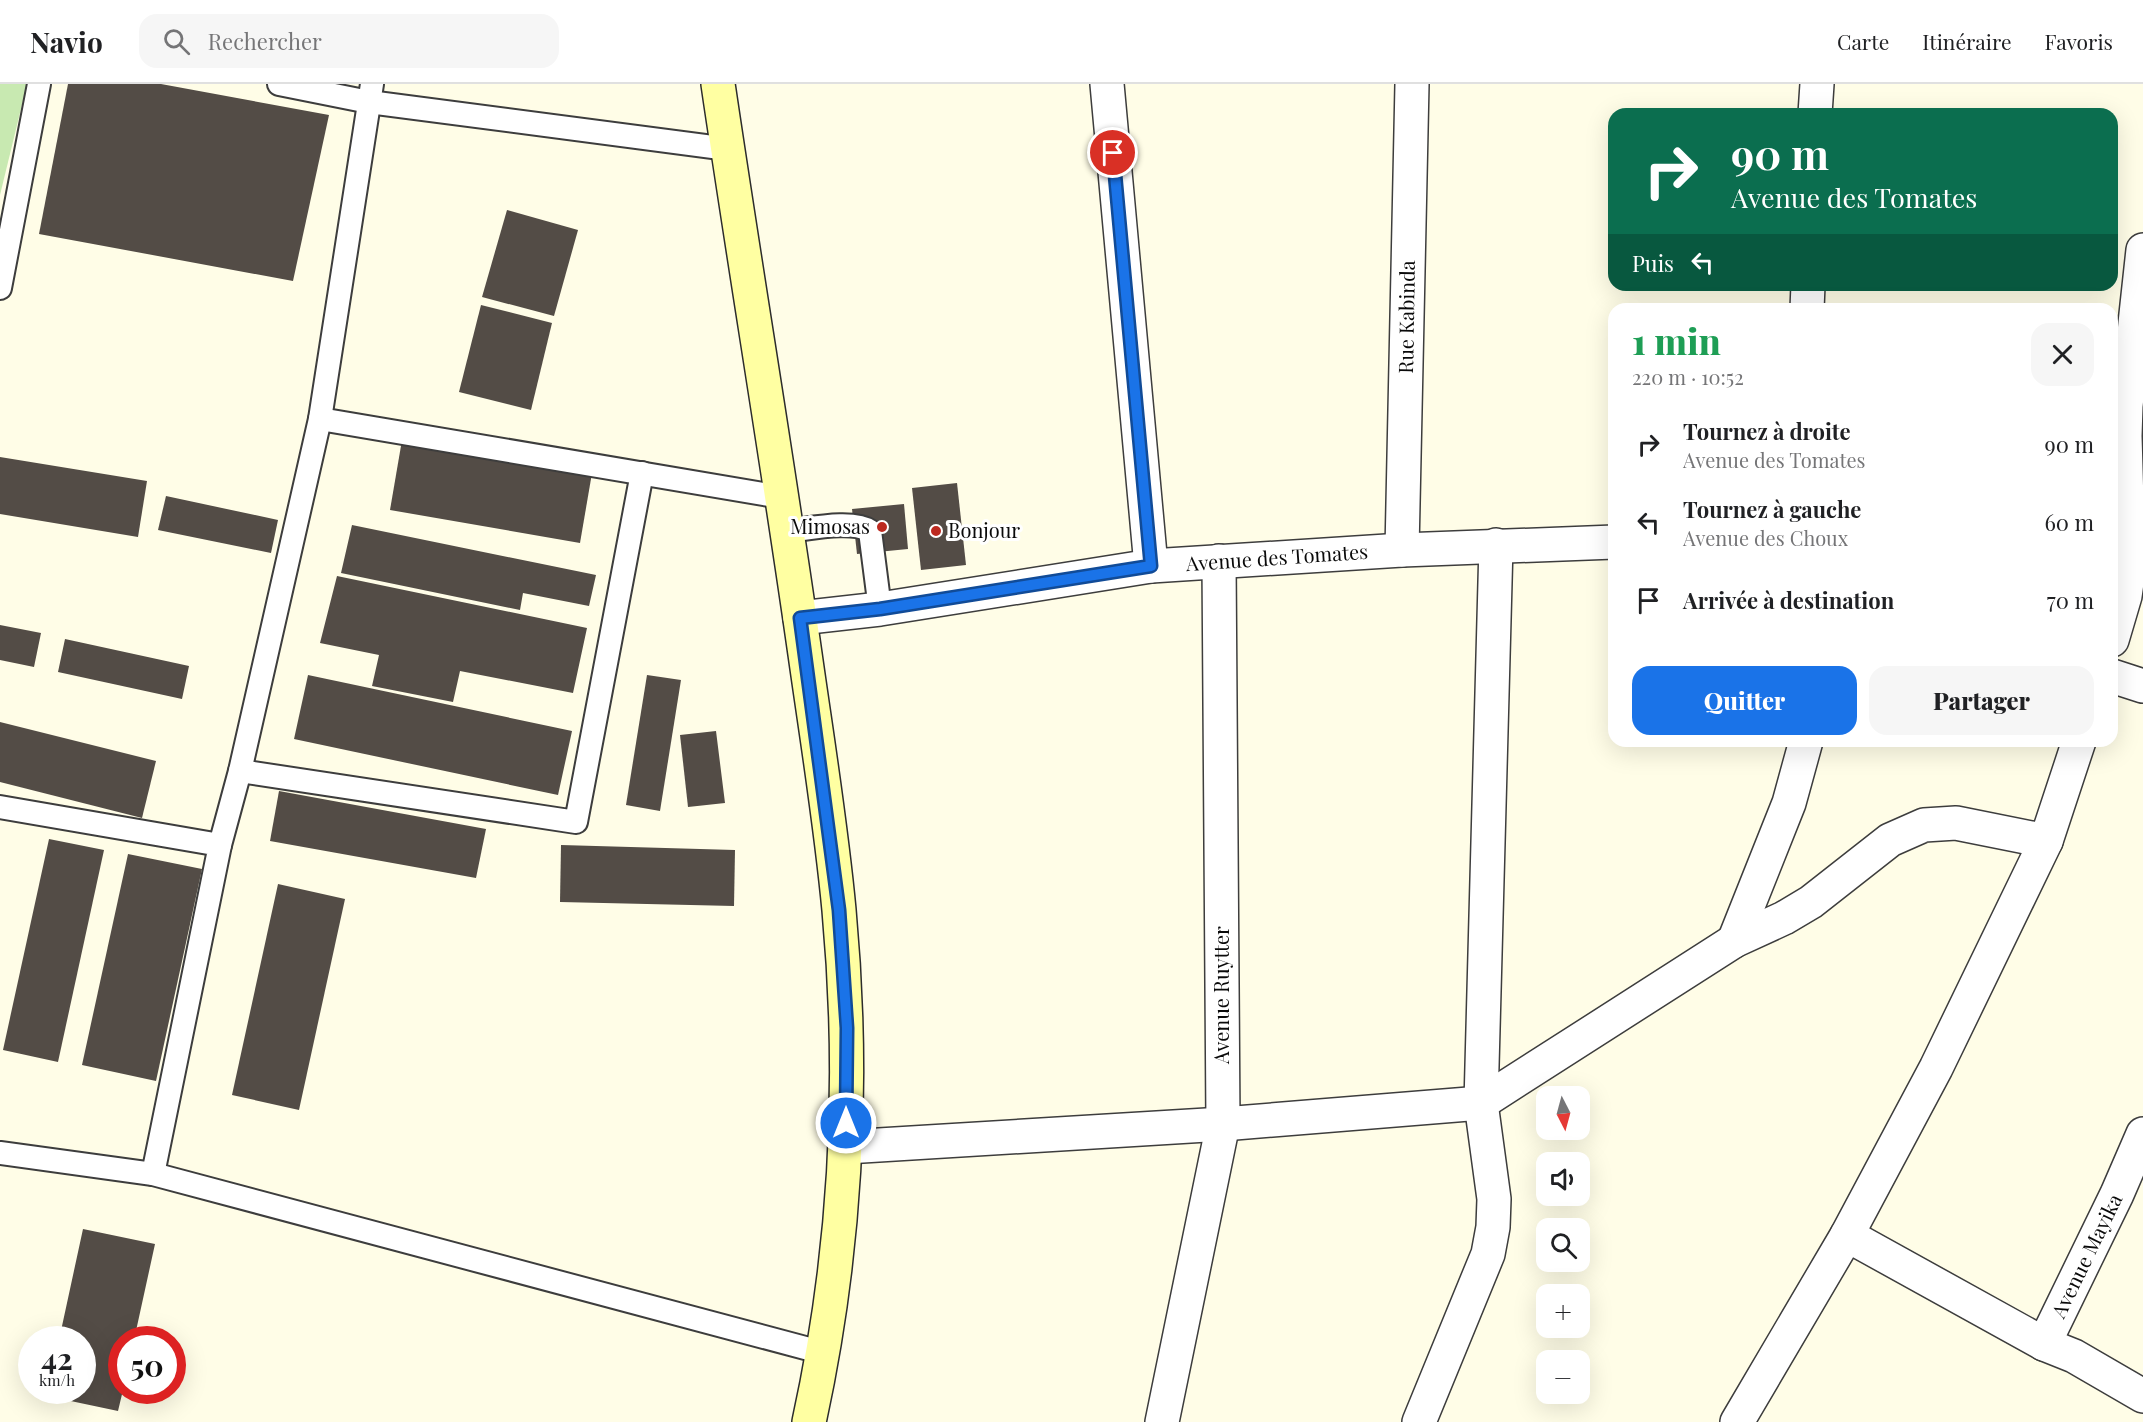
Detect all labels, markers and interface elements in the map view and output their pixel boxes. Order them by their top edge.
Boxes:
search box [139,14,559,68]
text: Navio [30,23,103,60]
icon: search [160,25,193,58]
text: Rechercher [208,26,322,56]
text: Carte [1837,27,1889,55]
text: Itinéraire [1922,27,2012,55]
text: Favoris [2045,27,2113,55]
text: 90 m [1731,125,1829,181]
pin [1087,127,1138,178]
icon: right [1632,132,1710,210]
icon: arrive [1096,136,1129,169]
text: Avenue des Tomates [1731,179,1977,215]
icon: left [1686,246,1719,279]
text: Puis [1632,248,1674,278]
street label: Rue Kabinda [1391,260,1420,374]
text: 1 min [1632,316,1721,364]
button: close [2031,323,2094,386]
text: 220 m · 10:52 [1632,363,1744,390]
text: Tournez à droite [1683,416,1851,446]
icon: right [1632,428,1665,461]
text: 90 m [2045,429,2094,459]
text: Avenue des Tomates [1683,446,1866,473]
text: Tournez à gauche [1683,494,1861,524]
icon: left [1632,506,1665,539]
text: 60 m [2044,507,2094,537]
place label: Mimosas [790,512,870,539]
place label: Bonjour [948,516,1020,543]
marker: Mimosas [875,520,889,534]
marker: Bonjour [929,524,943,538]
text: Avenue des Choux [1683,524,1848,551]
street label: Avenue des Tomates [1184,537,1369,576]
icon: arrive [1632,584,1665,617]
text: Arrivée à destination [1683,585,1894,615]
text: 70 m [2047,585,2094,615]
button: Quitter [1632,666,1857,735]
button: Partager [1869,666,2094,735]
street label: Avenue Ruytter [1207,926,1234,1065]
north arrow [1536,1086,1590,1140]
map controls [1536,1086,1590,1404]
position arrow [814,1091,878,1155]
button: sound [1536,1152,1590,1206]
street label: Avenue Mayika [2044,1189,2127,1323]
button: search [1536,1218,1590,1272]
button: + [1536,1284,1590,1338]
speed limit sign: 50 [108,1326,186,1404]
text: 42 [41,1338,73,1378]
button: − [1536,1350,1590,1404]
text: km/h [39,1370,75,1390]

